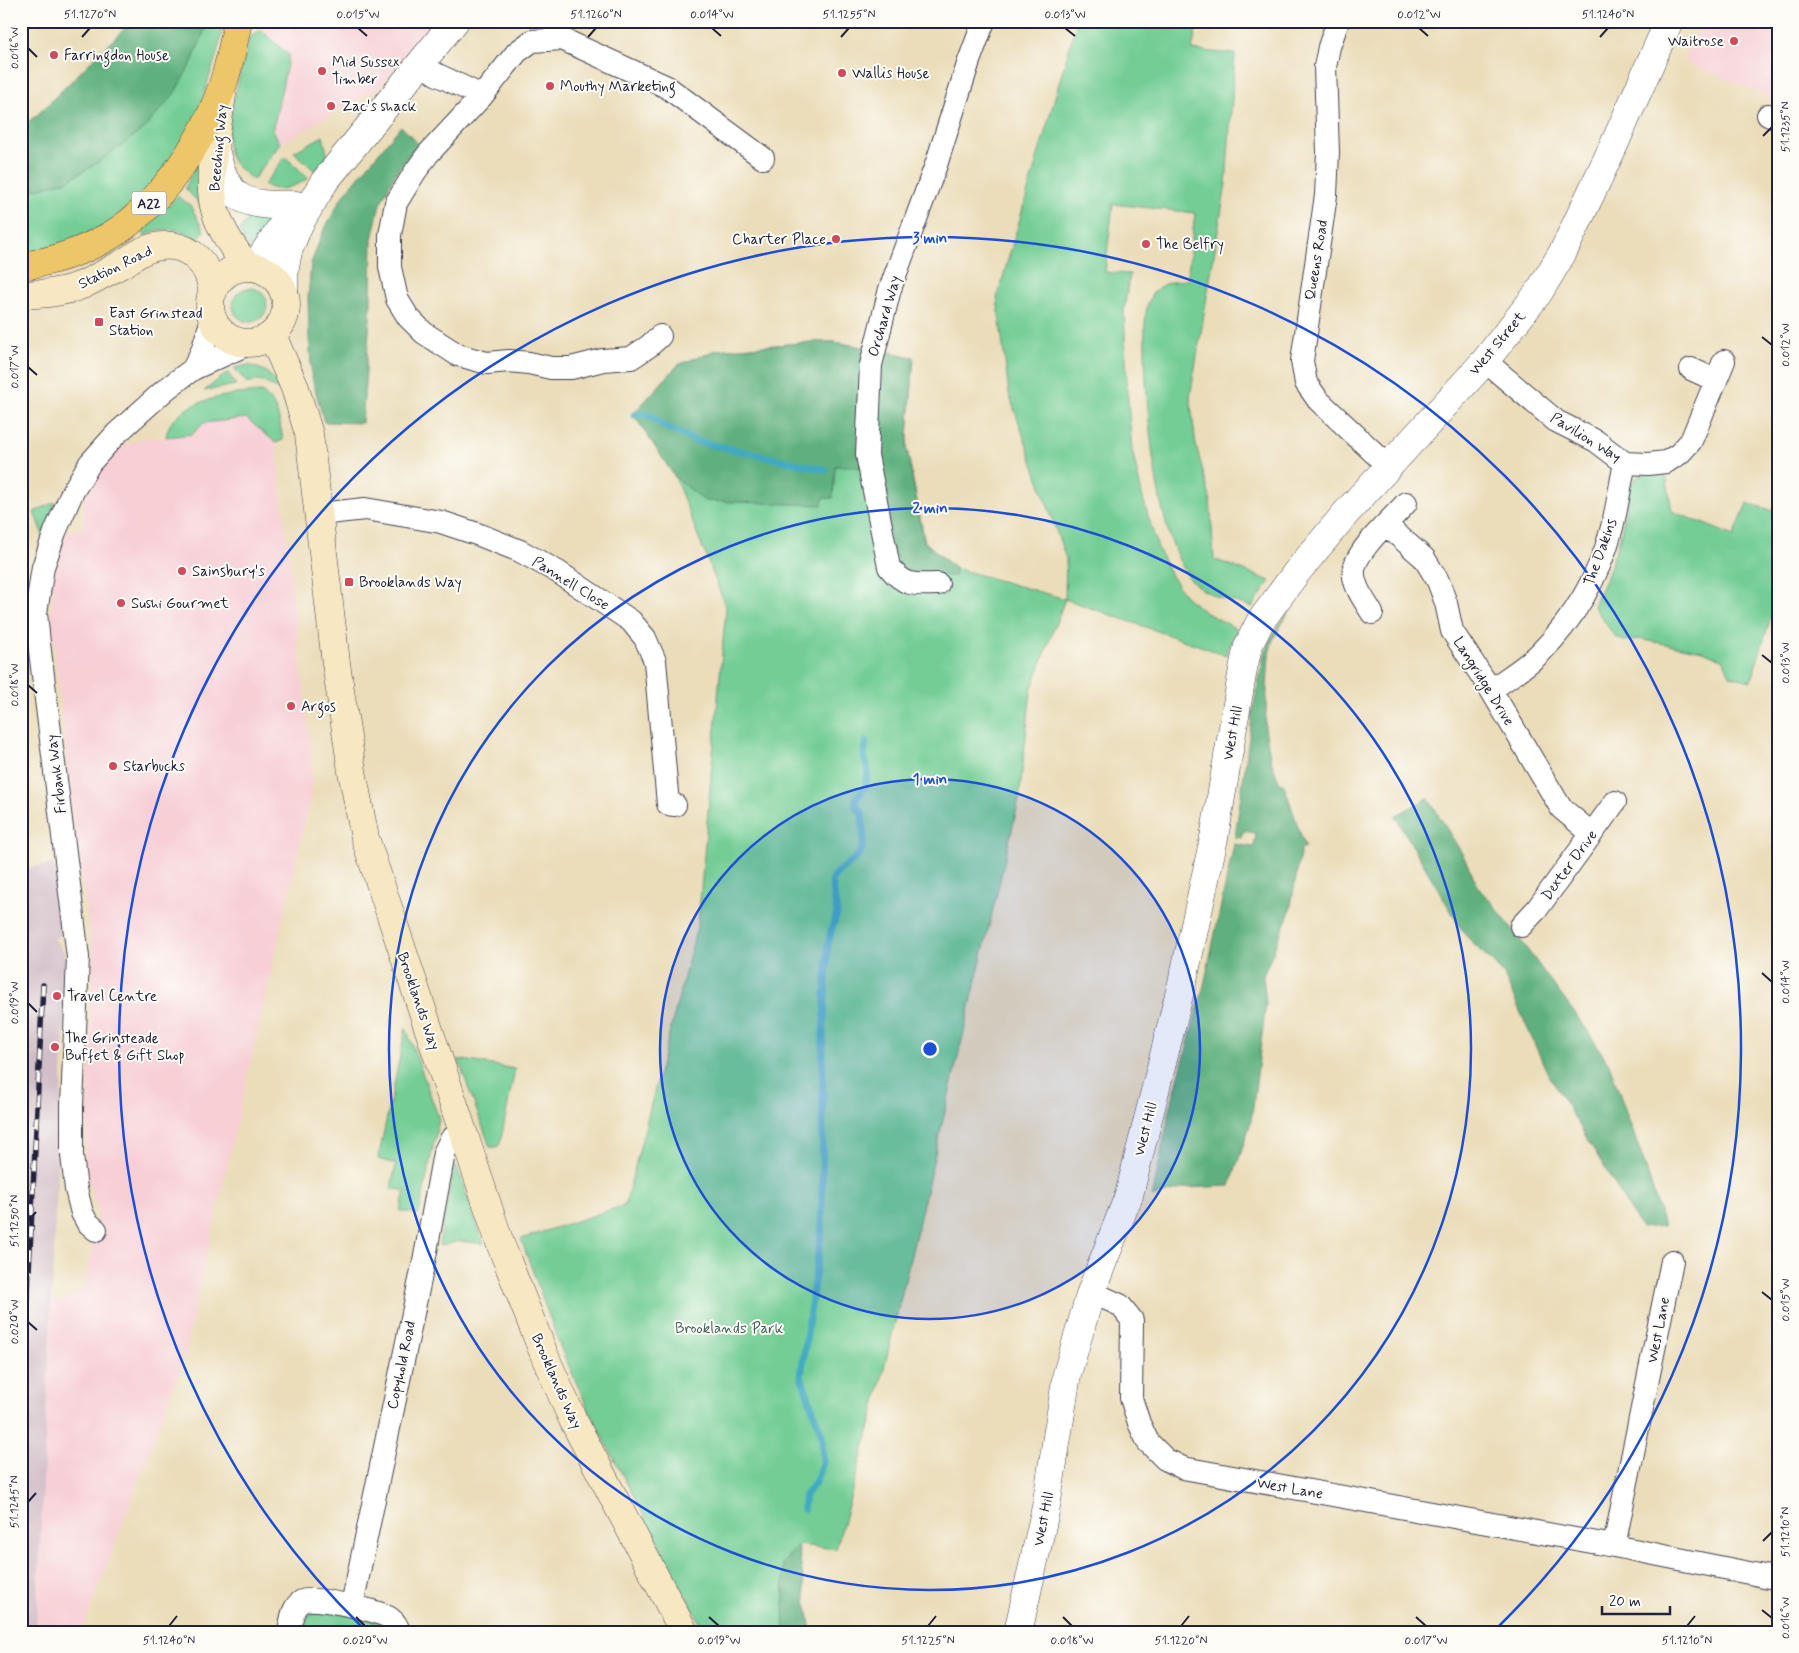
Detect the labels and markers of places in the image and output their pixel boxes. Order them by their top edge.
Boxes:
place label: Waitrose [1668,32,1724,52]
marker: Waitrose [1728,35,1740,47]
place label: Farringdon House [64,46,169,67]
marker: Farringdon House [48,49,60,61]
place label: Mid Sussex Timber [332,53,400,90]
place label: Wallis House [852,64,930,84]
marker: Mid Sussex Timber [316,65,328,77]
marker: Wallis House [836,67,848,79]
place label: Mouthy Marketing [560,77,676,98]
marker: Mouthy Marketing [544,80,556,92]
place label: Zac's shack [341,97,417,117]
marker: Zac's shack [325,100,337,112]
place label: Charter Place [732,230,826,250]
marker: Charter Place [830,233,842,245]
place label: The Belfry [1156,235,1224,255]
marker: The Belfry [1140,238,1152,250]
place label: East Grinstead Station [109,304,203,341]
marker: East Grinstead Station [93,316,105,328]
place label: Sainsbury's [192,562,265,582]
marker: Sainsbury's [176,565,188,577]
place label: Brooklands Way [359,573,462,593]
marker: Brooklands Way [343,576,355,588]
place label: Sushi Gourmet [131,594,229,614]
marker: Sushi Gourmet [115,597,127,609]
place label: Argos [301,697,336,718]
marker: Argos [285,700,297,712]
place label: Starbucks [123,757,185,777]
marker: Starbucks [107,760,119,772]
place label: Travel Centre [67,987,157,1007]
marker: Travel Centre [51,990,63,1002]
place label: The Grinsteade Buffet & Gift Shop [65,1029,184,1066]
centre of rings [921,1040,939,1058]
marker: The Grinsteade Buffet & Gift Shop [49,1041,61,1053]

